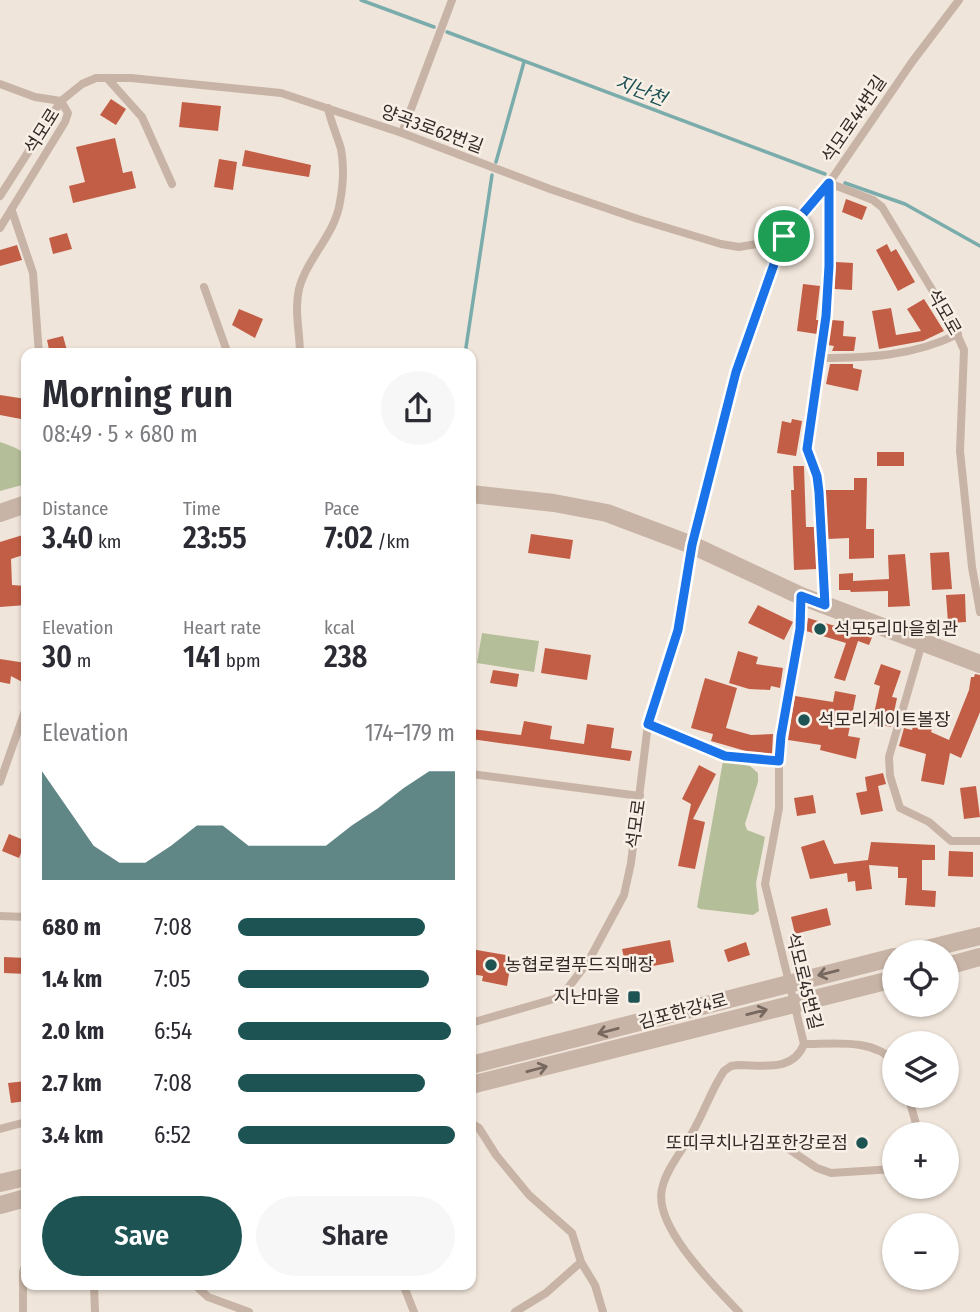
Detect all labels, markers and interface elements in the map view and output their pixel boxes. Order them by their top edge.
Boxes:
water label: 지난천 [612,70,671,111]
street label: 석모로44번길 [817,71,891,167]
street label: 양곡3로62번길 [378,100,486,158]
street label: 석모로 [20,104,64,158]
pin [754,206,814,266]
icon: arrive [765,217,803,255]
street label: 석모로 [922,285,966,339]
text: Morning run [42,371,233,417]
button: share [381,371,455,445]
text: 08:49 · 5 × 680 m [42,420,198,448]
text: Distance [42,497,109,520]
text: Time [183,497,221,520]
text: Pace [324,497,359,520]
text: 3.40 [42,520,94,556]
text: 23:55 [183,520,247,556]
text: 7:02 [324,520,373,556]
text: km [94,530,121,553]
text: /km [373,530,410,553]
text: Elevation [42,616,114,639]
text: Heart rate [183,616,261,639]
text: kcal [324,616,355,639]
place label: 석모5리마을회관 [834,618,959,640]
marker: 석모5리마을회관 [812,621,828,637]
text: 30 [42,639,72,675]
text: 141 [183,639,221,675]
text: 238 [324,639,367,675]
text: m [72,649,91,672]
text: bpm [221,649,261,672]
place label: 석모리게이트볼장 [818,709,950,731]
marker: 석모리게이트볼장 [796,712,812,728]
text: Elevation [42,719,129,747]
text: 174–179 m [365,719,455,747]
street label: 석모로 [622,798,650,850]
text: 680 m [42,913,101,941]
text: 7:08 [154,913,192,941]
street label: 석모로45번길 [781,930,827,1032]
map controls [882,940,959,1290]
button: locate [882,940,959,1017]
place label: 농협로컬푸드직매장 [505,954,654,976]
marker: 농협로컬푸드직매장 [483,957,499,973]
text: 1.4 km [42,965,102,993]
text: 7:05 [154,965,191,993]
one-way arrow [817,967,840,980]
place label: 지난마을 [554,986,620,1008]
marker: 지난마을 [626,989,642,1005]
street label: 김포한강4로 [636,989,730,1033]
one-way arrow [745,1005,768,1018]
text: 2.0 km [42,1017,104,1045]
text: 6:54 [154,1017,192,1045]
one-way arrow [597,1025,620,1038]
button: layers [882,1031,959,1108]
one-way arrow [525,1062,548,1075]
text: 2.7 km [42,1069,102,1097]
text: 7:08 [154,1069,192,1097]
text: 3.4 km [42,1121,104,1149]
text: 6:52 [154,1121,191,1149]
button: + [882,1122,959,1199]
place label: 또띠쿠치나김포한강로점 [666,1132,848,1154]
marker: 또띠쿠치나김포한강로점 [854,1135,870,1151]
button: Save [42,1196,242,1276]
button: Share [256,1196,455,1276]
button: − [882,1213,959,1290]

